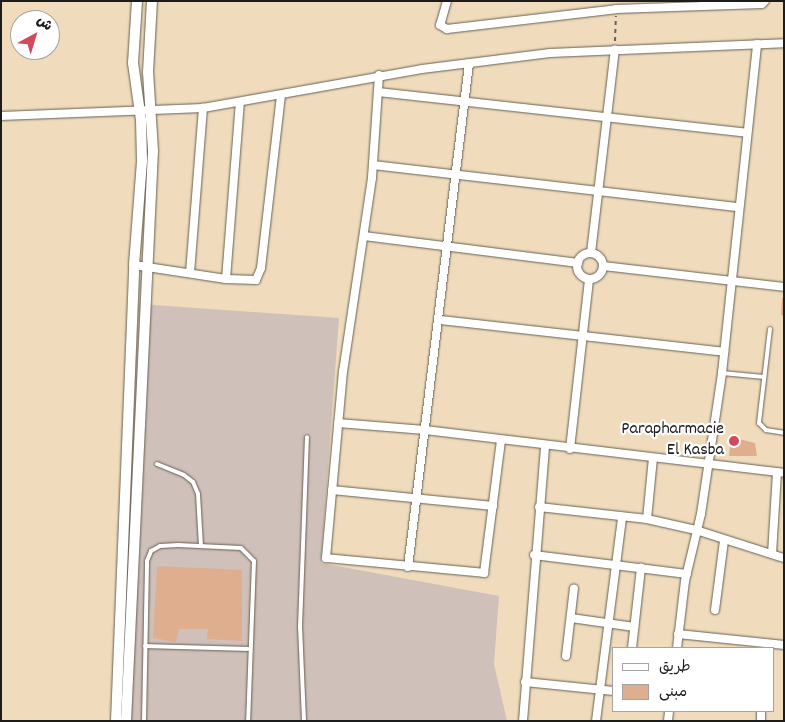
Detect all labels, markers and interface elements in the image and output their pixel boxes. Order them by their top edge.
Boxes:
north arrow [10,10,60,60]
text: ش [32,12,56,37]
place label: Parapharmacie El Kasba [621,420,724,462]
marker: Parapharmacie El Kasba [728,435,740,447]
legend [612,647,775,712]
text: طريق [659,657,691,679]
text: مبنى [659,682,687,704]

